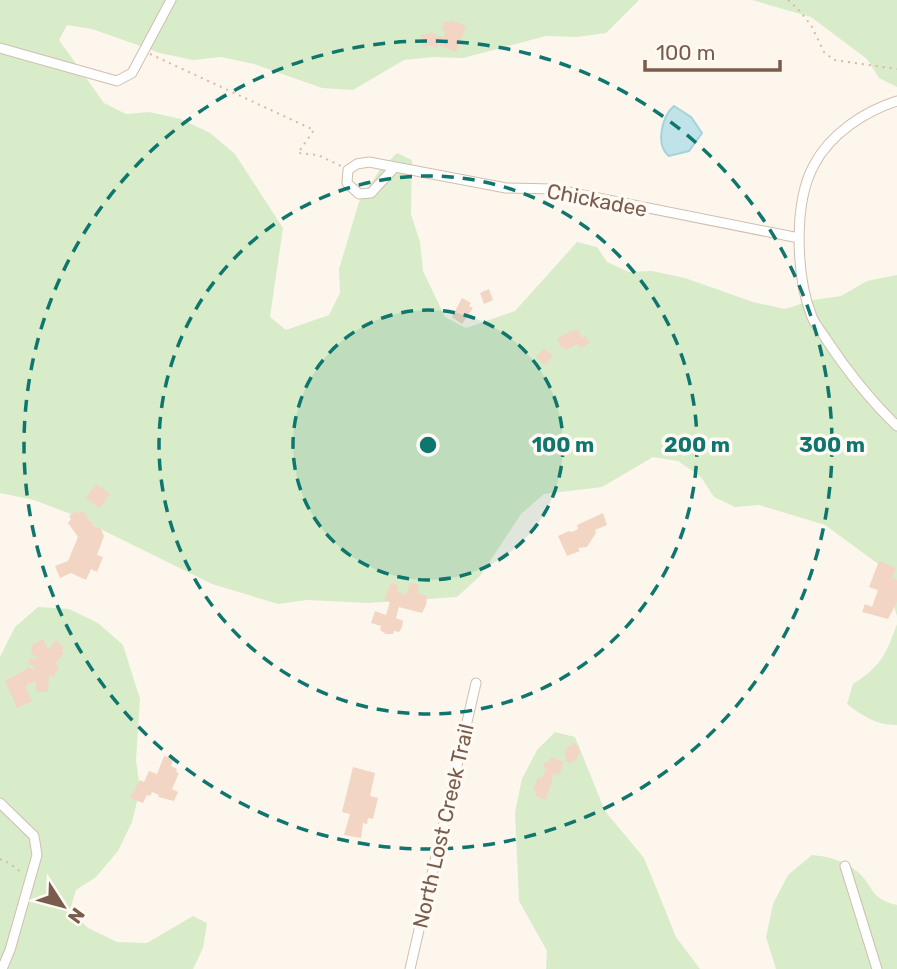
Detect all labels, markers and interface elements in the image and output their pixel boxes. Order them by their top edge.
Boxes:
scale bar [645,28,780,72]
text: 100 m [656,40,715,65]
street label: Chickadee [545,178,649,222]
text: 100 m [532,432,594,457]
text: 200 m [664,432,730,457]
text: 300 m [799,432,865,457]
centre of rings [416,433,440,457]
street label: North Lost Creek Trail [407,721,479,931]
north arrow [28,871,98,941]
text: N [63,903,90,928]

